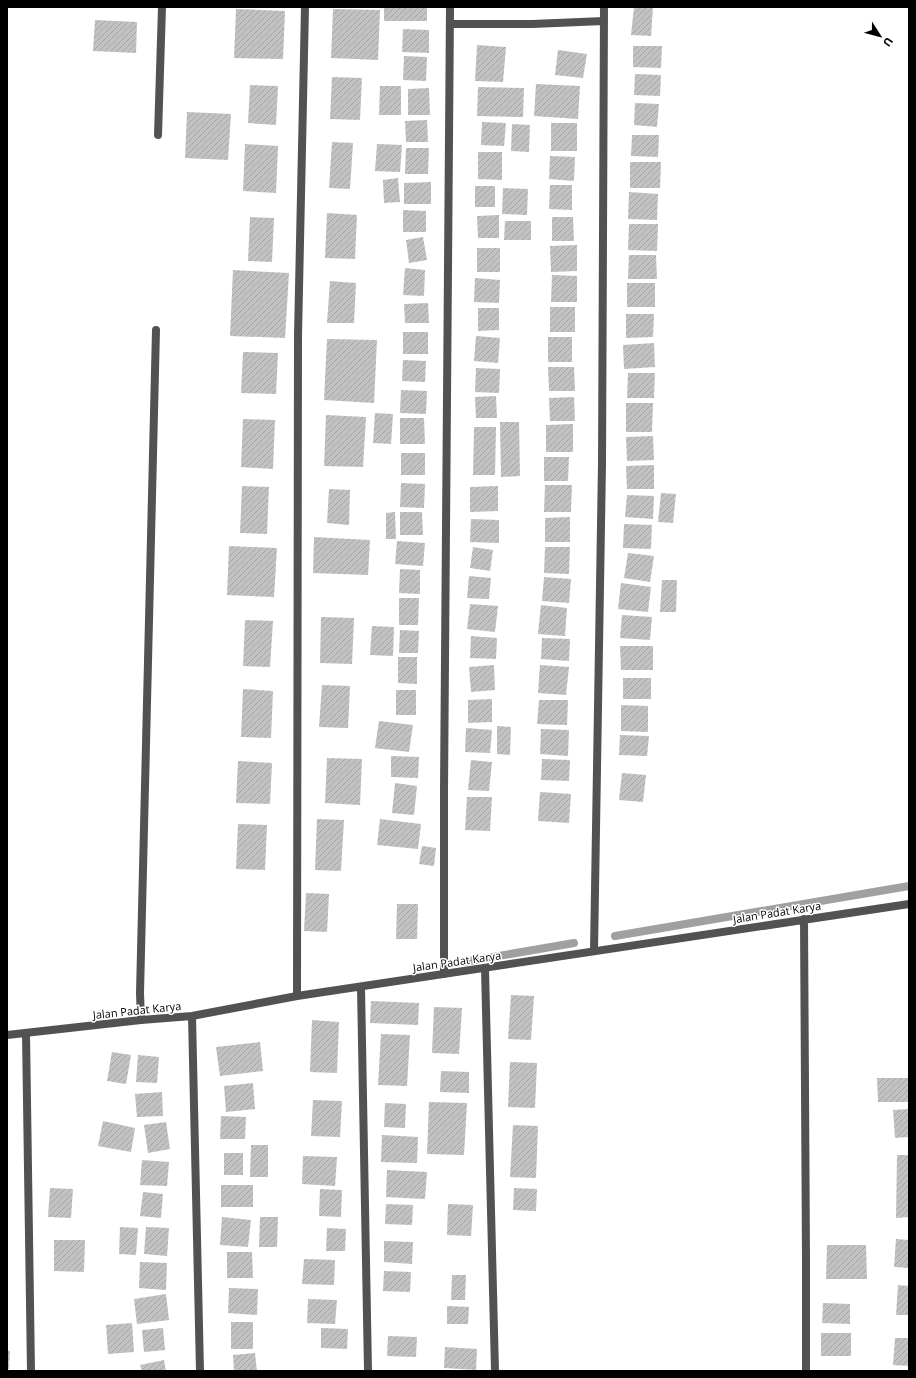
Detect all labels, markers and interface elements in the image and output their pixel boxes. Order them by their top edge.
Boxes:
north arrow [860,16,900,56]
text: U [880,34,897,50]
street label: Jalan Padat Karya [731,898,822,927]
street label: Jalan Padat Karya [411,947,502,975]
street label: Jalan Padat Karya [91,998,182,1022]

